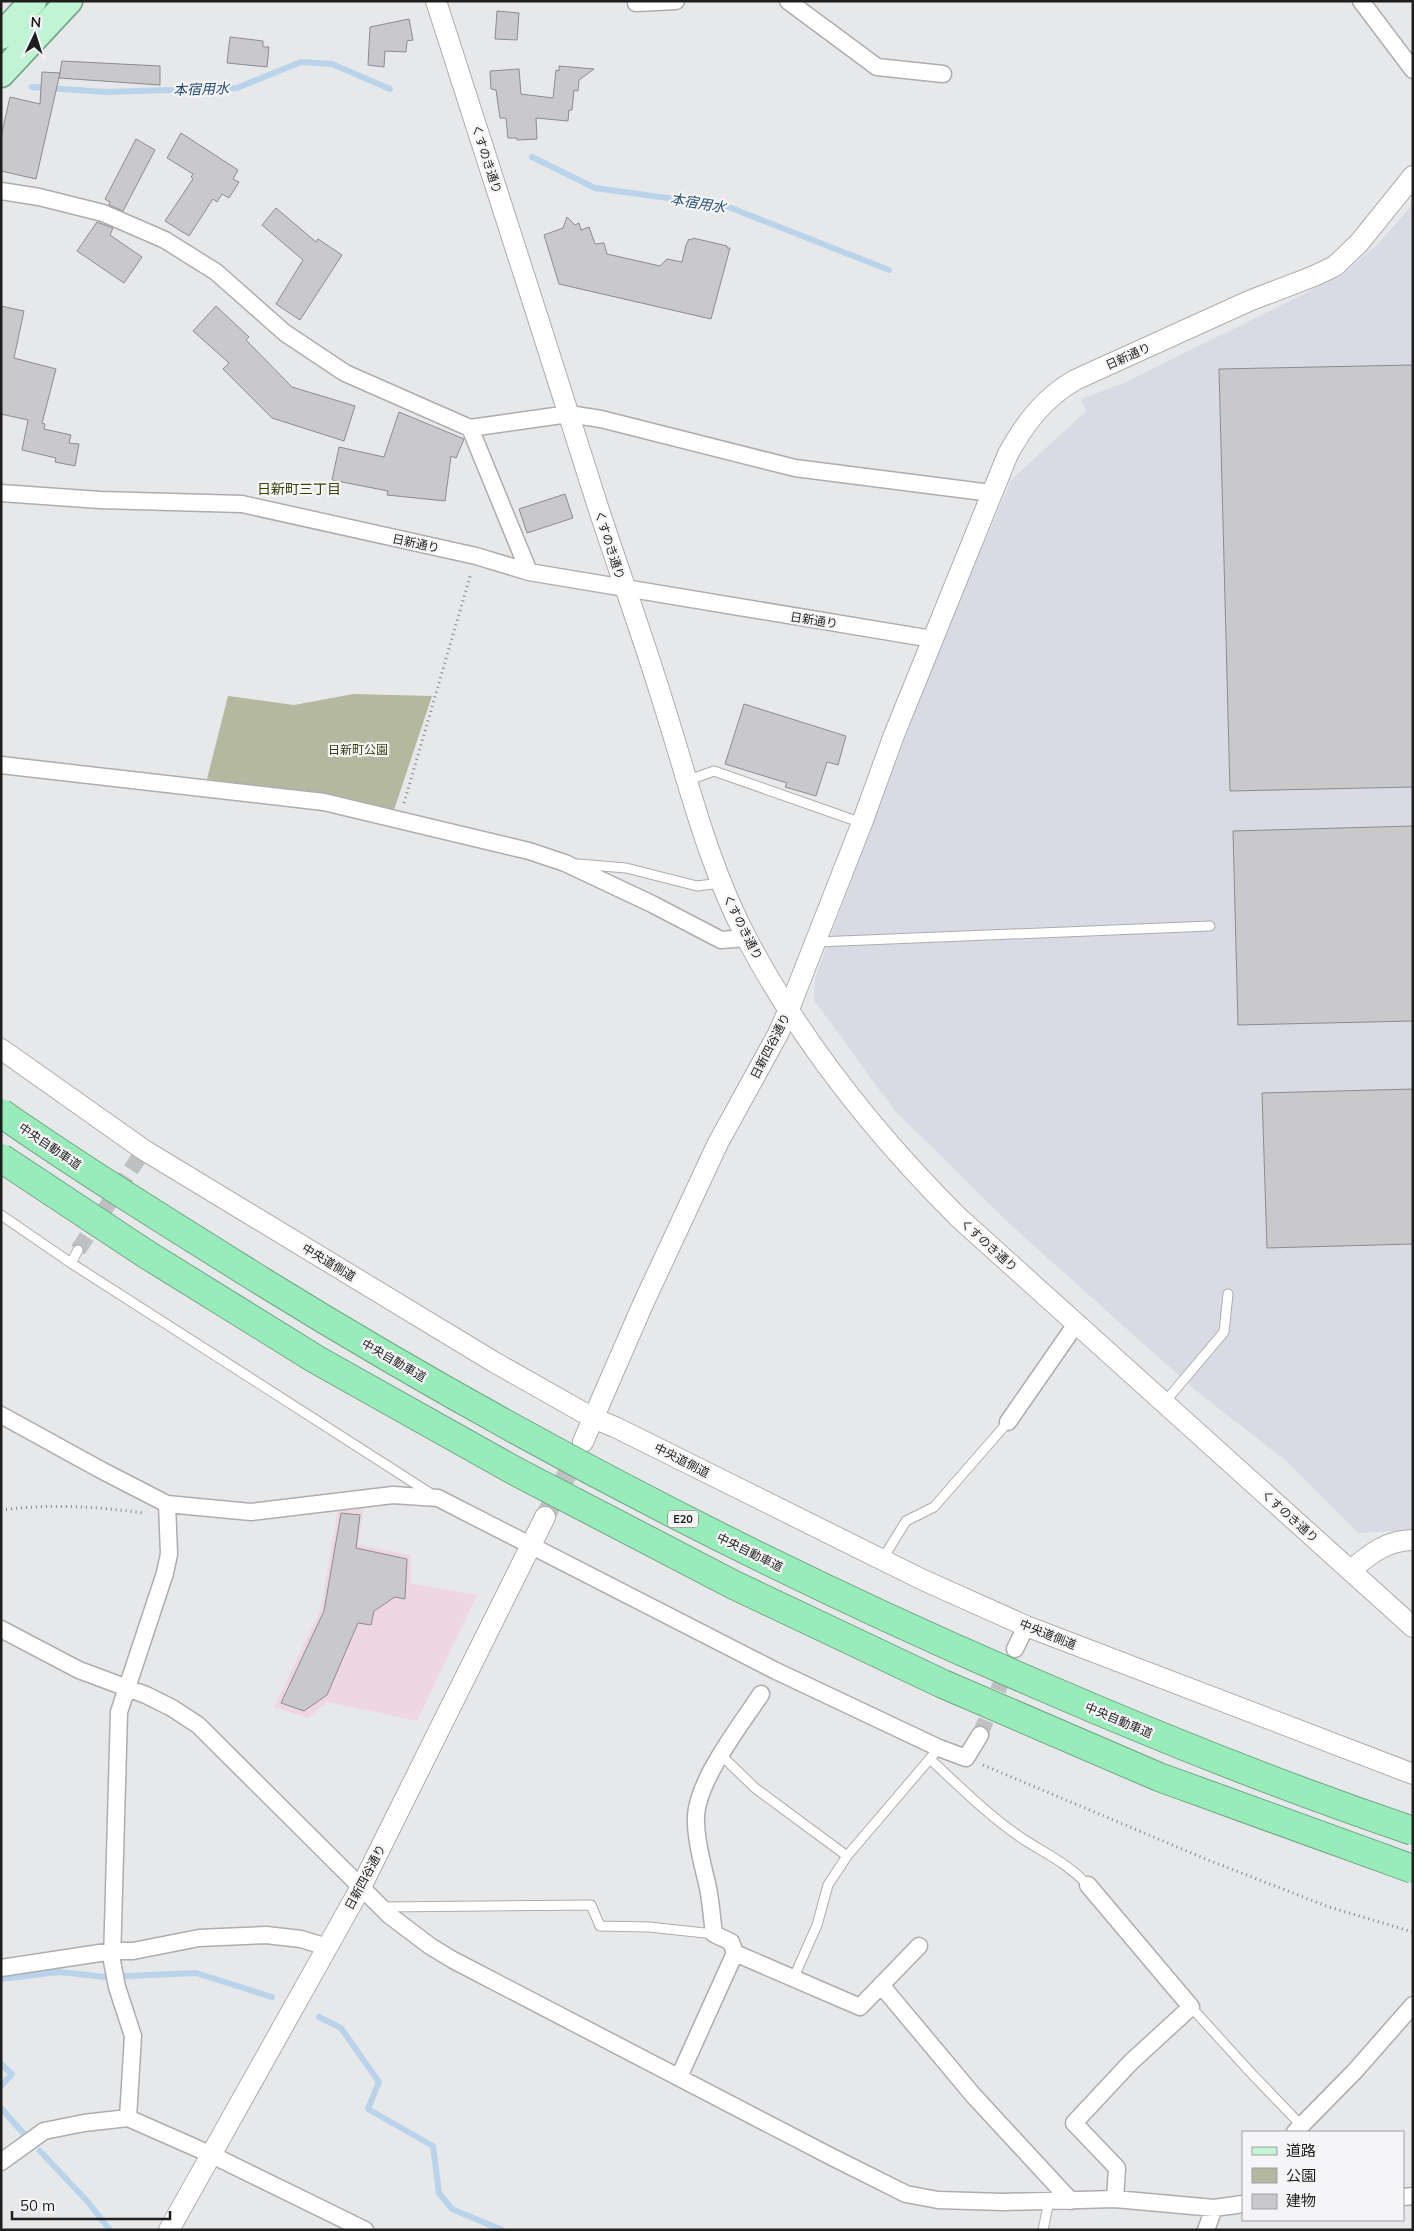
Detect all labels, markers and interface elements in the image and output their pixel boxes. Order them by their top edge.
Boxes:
north arrow [10,10,60,60]
text: N [30,13,42,31]
water label: 本宿用水 [173,79,231,99]
street label: くすのき通り [469,123,505,195]
water label: 本宿用水 [669,190,729,217]
street label: 日新通り [1103,339,1153,373]
district label: 日新町三丁目 [257,480,341,498]
street label: くすのき通り [592,509,628,581]
street label: 日新通り [391,531,441,555]
street label: 日新通り [789,609,839,631]
park label: 日新町公園 [328,742,388,757]
street label: くすのき通り [720,892,766,962]
street label: 日新四谷通り [747,1011,793,1081]
street label: 中央自動車道 [16,1120,84,1172]
street label: くすのき通り [957,1215,1021,1275]
street label: 中央道側道 [299,1240,359,1284]
street label: 中央自動車道 [359,1336,429,1384]
street label: 中央道側道 [652,1440,712,1480]
street label: くすのき通り [1258,1486,1322,1546]
road number: E20 [668,1510,698,1528]
street label: 中央自動車道 [714,1529,786,1575]
street label: 中央道側道 [1017,1616,1079,1652]
street label: 中央自動車道 [1083,1699,1155,1741]
street label: 日新四谷通り [341,1842,389,1912]
legend [1242,2131,1404,2221]
text: 道路 [1286,2141,1316,2160]
text: 公園 [1286,2166,1316,2185]
scale bar [12,2188,170,2220]
text: 建物 [1286,2191,1316,2210]
text: 50 m [20,2196,55,2215]

